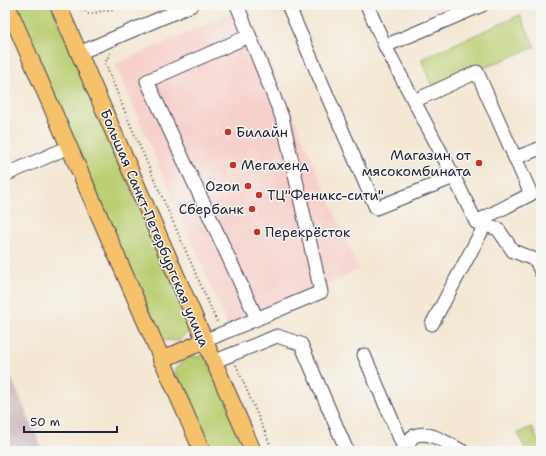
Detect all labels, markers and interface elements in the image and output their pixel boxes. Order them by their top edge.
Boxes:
street label: Большая Санкт-Петербургская улица [97,106,214,350]
place label: Билайн [236,123,288,141]
marker: Билайн [223,127,233,137]
place label: Магазин от мясокомбината [362,146,472,180]
place label: Мегахенд [241,156,309,174]
marker: Магазин от мясокомбината [474,158,484,168]
marker: Мегахенд [228,160,238,170]
place label: Ozon [205,177,240,195]
marker: Ozon [243,181,253,191]
place label: ТЦ"Феникс-сити" [267,186,384,204]
marker: ТЦ"Феникс-сити" [254,190,264,200]
place label: Сбербанк [179,200,245,218]
marker: Сбербанк [247,204,257,214]
place label: Перекрёсток [265,223,351,241]
marker: Перекрёсток [252,227,262,237]
scale bar [24,408,117,434]
text: 50 m [30,414,60,430]

